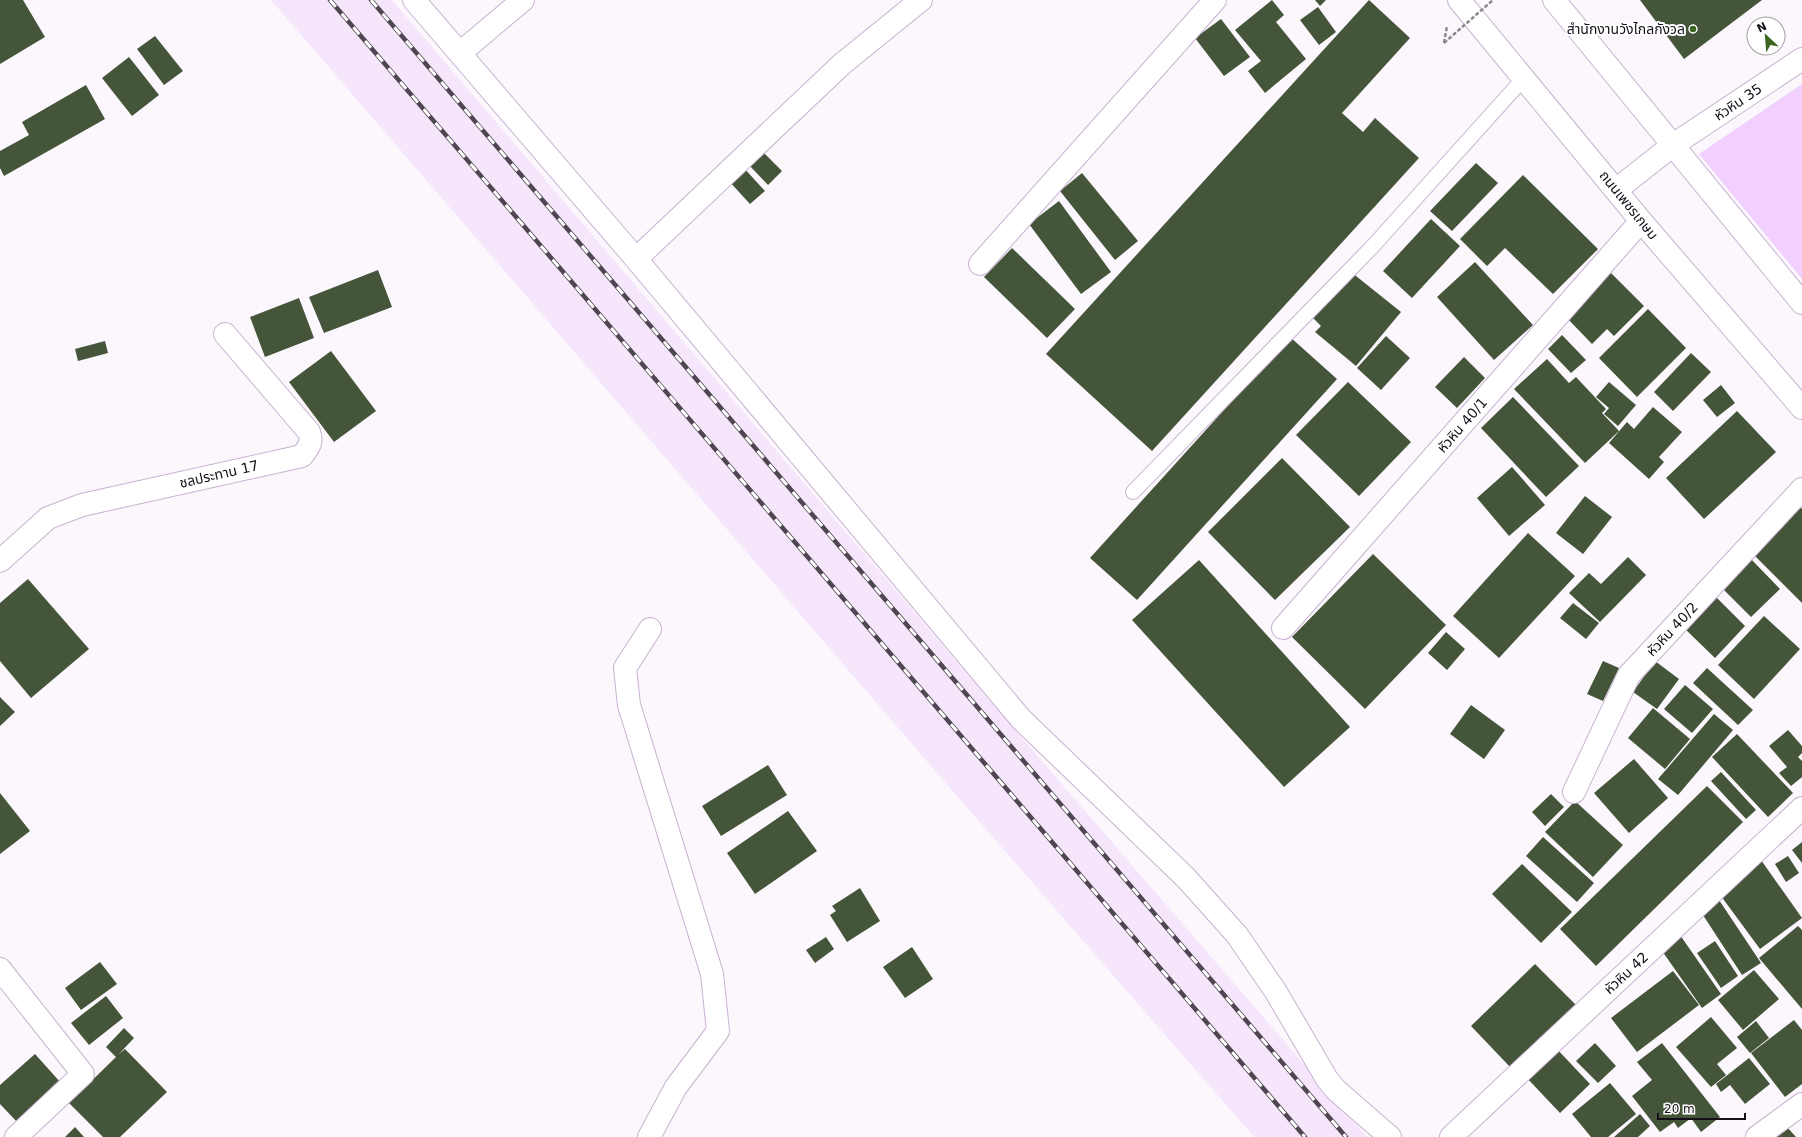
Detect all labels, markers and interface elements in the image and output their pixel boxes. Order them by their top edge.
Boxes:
north arrow [1746,16,1786,56]
text: N [1755,20,1769,35]
place label: สํานักงานวังไกลกังวล [1567,21,1685,37]
marker: สํานักงานวังไกลกังวล [1688,24,1698,34]
street label: หัวหิน 35 [1711,80,1765,124]
street label: ถนนเพชรเกษม [1596,167,1662,243]
street label: หัวหิน 40/1 [1434,394,1490,456]
street label: ชลประทาน 17 [178,457,260,491]
street label: หัวหิน 40/2 [1643,599,1701,659]
street label: หัวหิน 42 [1601,949,1651,997]
scale bar [1658,1095,1745,1121]
text: 20 m [1664,1102,1695,1116]

